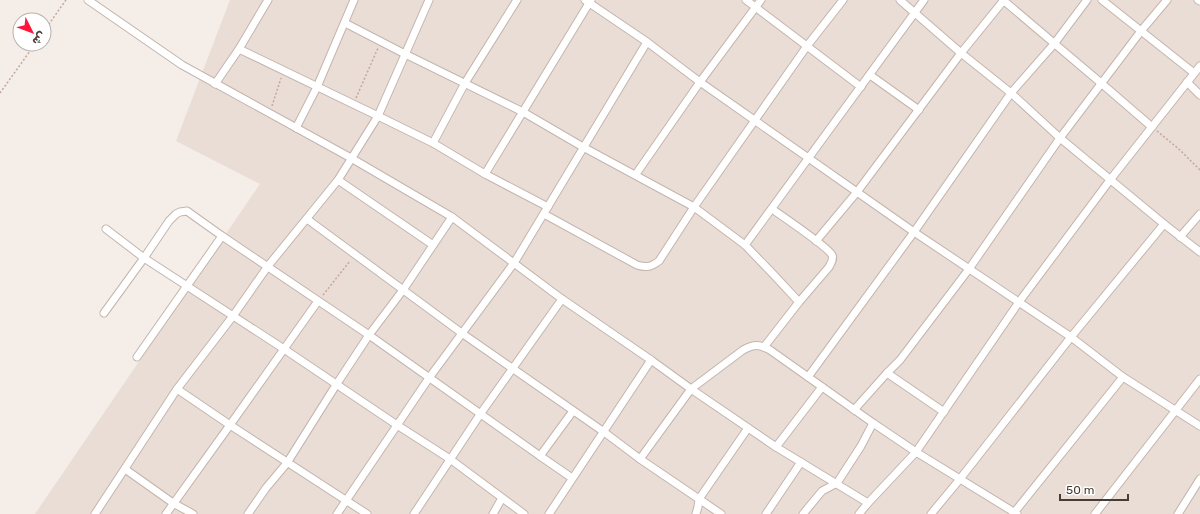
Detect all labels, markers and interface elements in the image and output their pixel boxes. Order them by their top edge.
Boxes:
north arrow [12,12,52,52]
text: ش [30,29,49,48]
scale bar [1060,476,1128,502]
text: 50 m [1066,483,1094,497]

